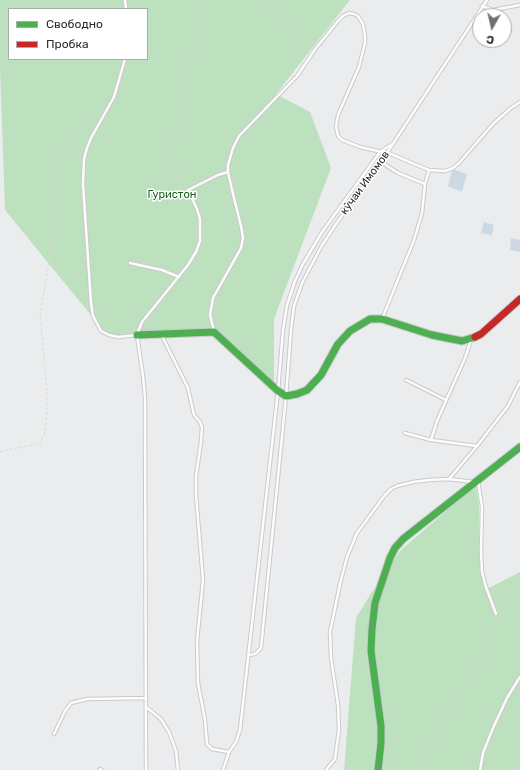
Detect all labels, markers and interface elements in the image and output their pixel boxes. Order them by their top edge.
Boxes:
legend [8,8,148,60]
north arrow [472,8,512,48]
text: Свободно [46,17,103,31]
text: С [486,32,495,46]
text: Пробка [46,37,89,51]
street label: кӯчаи Имомов [337,149,393,217]
park label: Гуристон [148,188,196,202]

